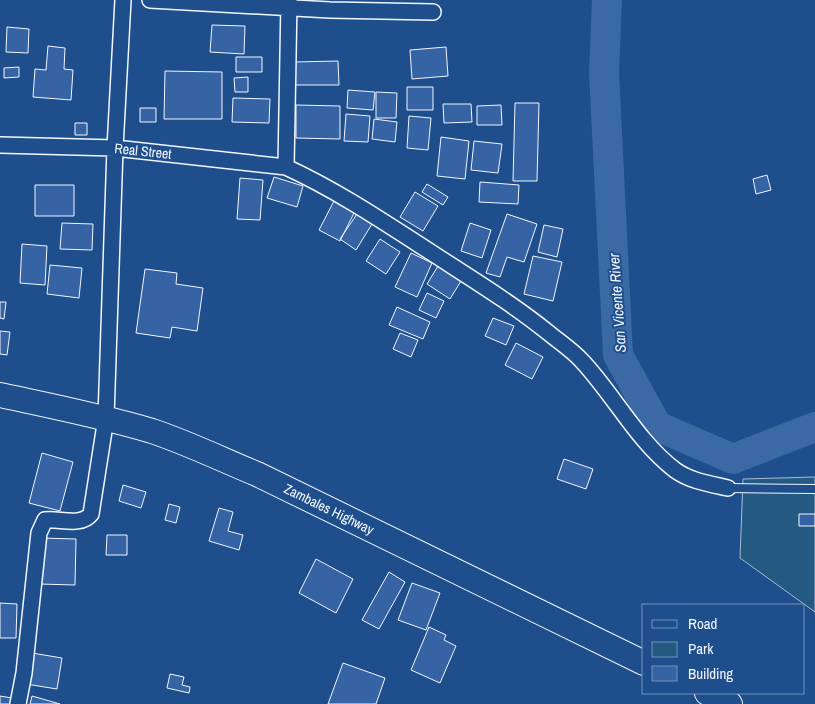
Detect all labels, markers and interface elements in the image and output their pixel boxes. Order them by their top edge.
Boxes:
street label: Real Street [113,139,173,163]
water label: San Vicente River [603,252,631,353]
street label: Zambales Highway [281,479,377,539]
legend [642,604,805,694]
text: Road [688,613,717,634]
text: Park [688,638,714,659]
text: Building [688,663,733,684]

